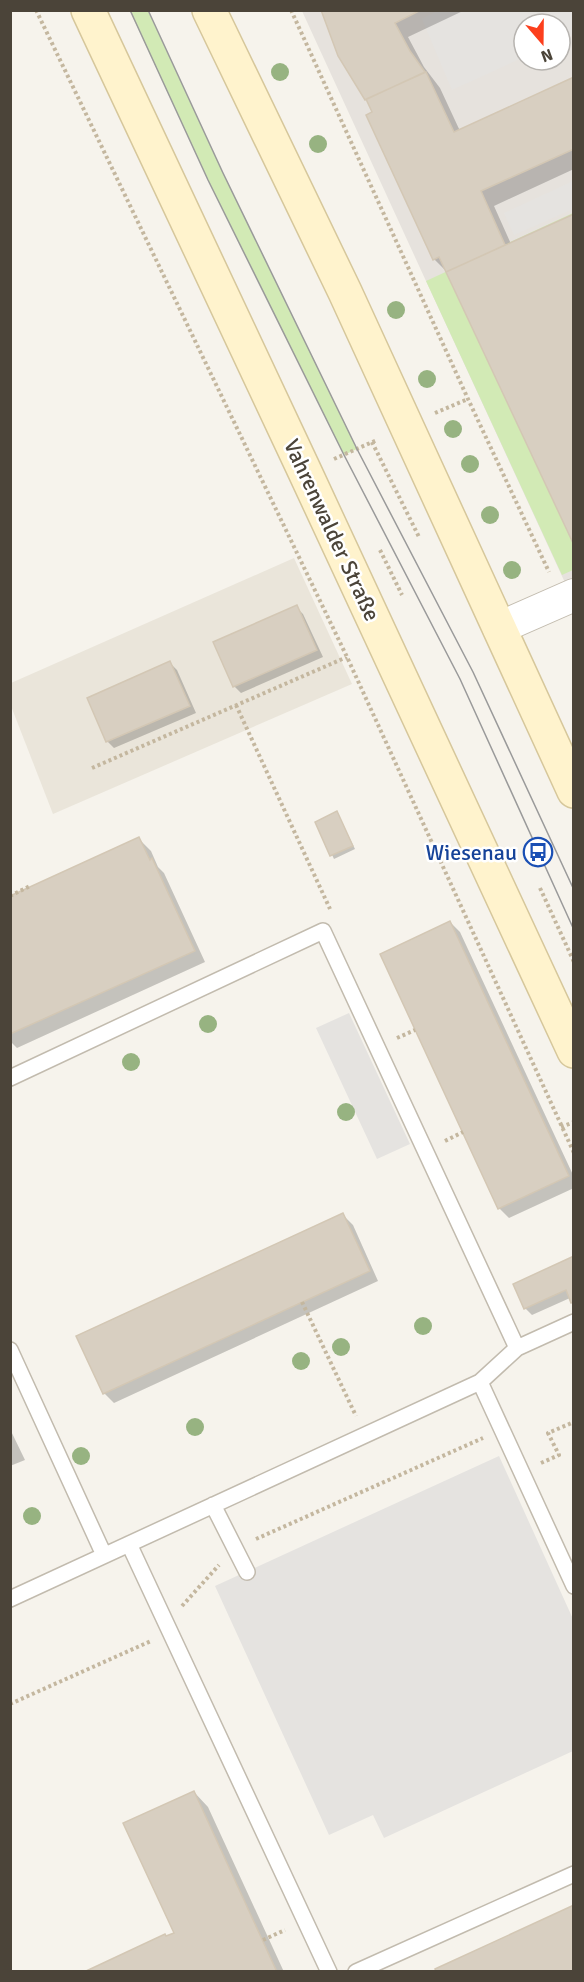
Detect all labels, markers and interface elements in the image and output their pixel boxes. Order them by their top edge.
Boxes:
north arrow [512,12,572,72]
text: N [538,44,555,66]
street label: Vahrenwalder Straße [278,435,386,625]
bus stop icon: Wiesenau [522,836,554,868]
place label: Wiesenau [426,839,517,866]

